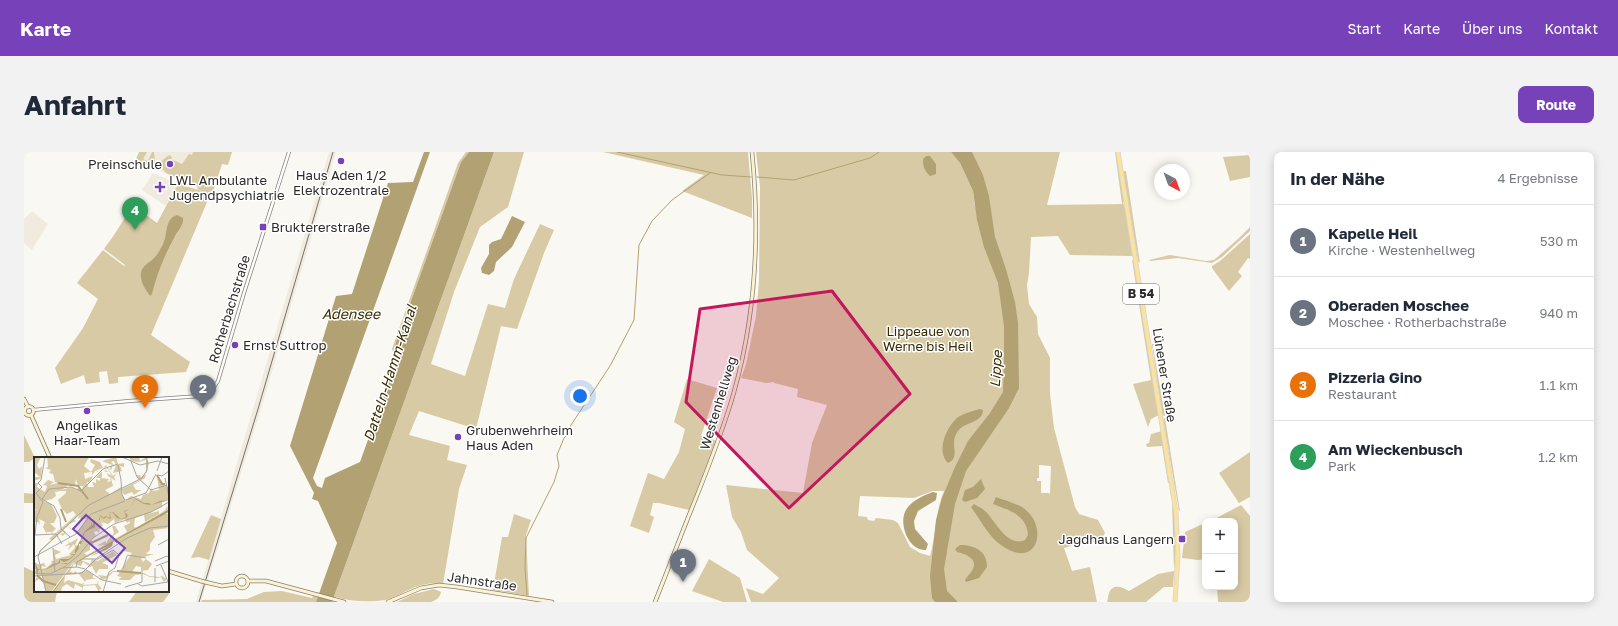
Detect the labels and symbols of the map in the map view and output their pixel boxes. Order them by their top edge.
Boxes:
place label: Preinschule [88,156,162,172]
marker: Haus Aden 1/2 Elektrozentrale [336,156,346,166]
marker: Preinschule [165,159,175,169]
north arrow [1154,164,1190,200]
place label: Haus Aden 1/2 Elektrozentrale [293,167,389,198]
place label: LWL Ambulante Jugendpsychiatrie [169,172,285,203]
marker: LWL Ambulante Jugendpsychiatrie [154,181,166,193]
pin: 4 [122,197,148,230]
place label: Bruktererstraße [271,219,370,235]
marker: Bruktererstraße [258,222,268,232]
street label: Rotherbachstraße [205,253,253,365]
road number: B 54 [1123,284,1159,304]
water label: Datteln-Hamm-Kanal [359,302,420,443]
water label: Adensee [322,305,381,322]
park label: Lippeaue von Werne bis Heil [883,323,973,354]
street label: Lünener Straße [1150,327,1180,423]
place label: Ernst Suttrop [243,337,327,353]
marker: Ernst Suttrop [230,340,240,350]
water label: Lippe [986,349,1005,388]
street label: Westenhellweg [696,354,740,452]
pin: 3 [132,375,158,408]
pin: 2 [190,375,216,408]
your location [570,386,590,406]
marker: Angelikas Haar-Team [82,406,92,416]
place label: Angelikas Haar-Team [54,417,120,448]
place label: Grubenwehrheim Haus Aden [466,422,573,453]
marker: Grubenwehrheim Haus Aden [453,432,463,442]
inset map [34,457,169,592]
place label: Jagdhaus Langern [1059,531,1174,547]
marker: Jagdhaus Langern [1177,534,1187,544]
pin: 1 [670,549,696,582]
street label: Jahnstraße [446,568,518,594]

